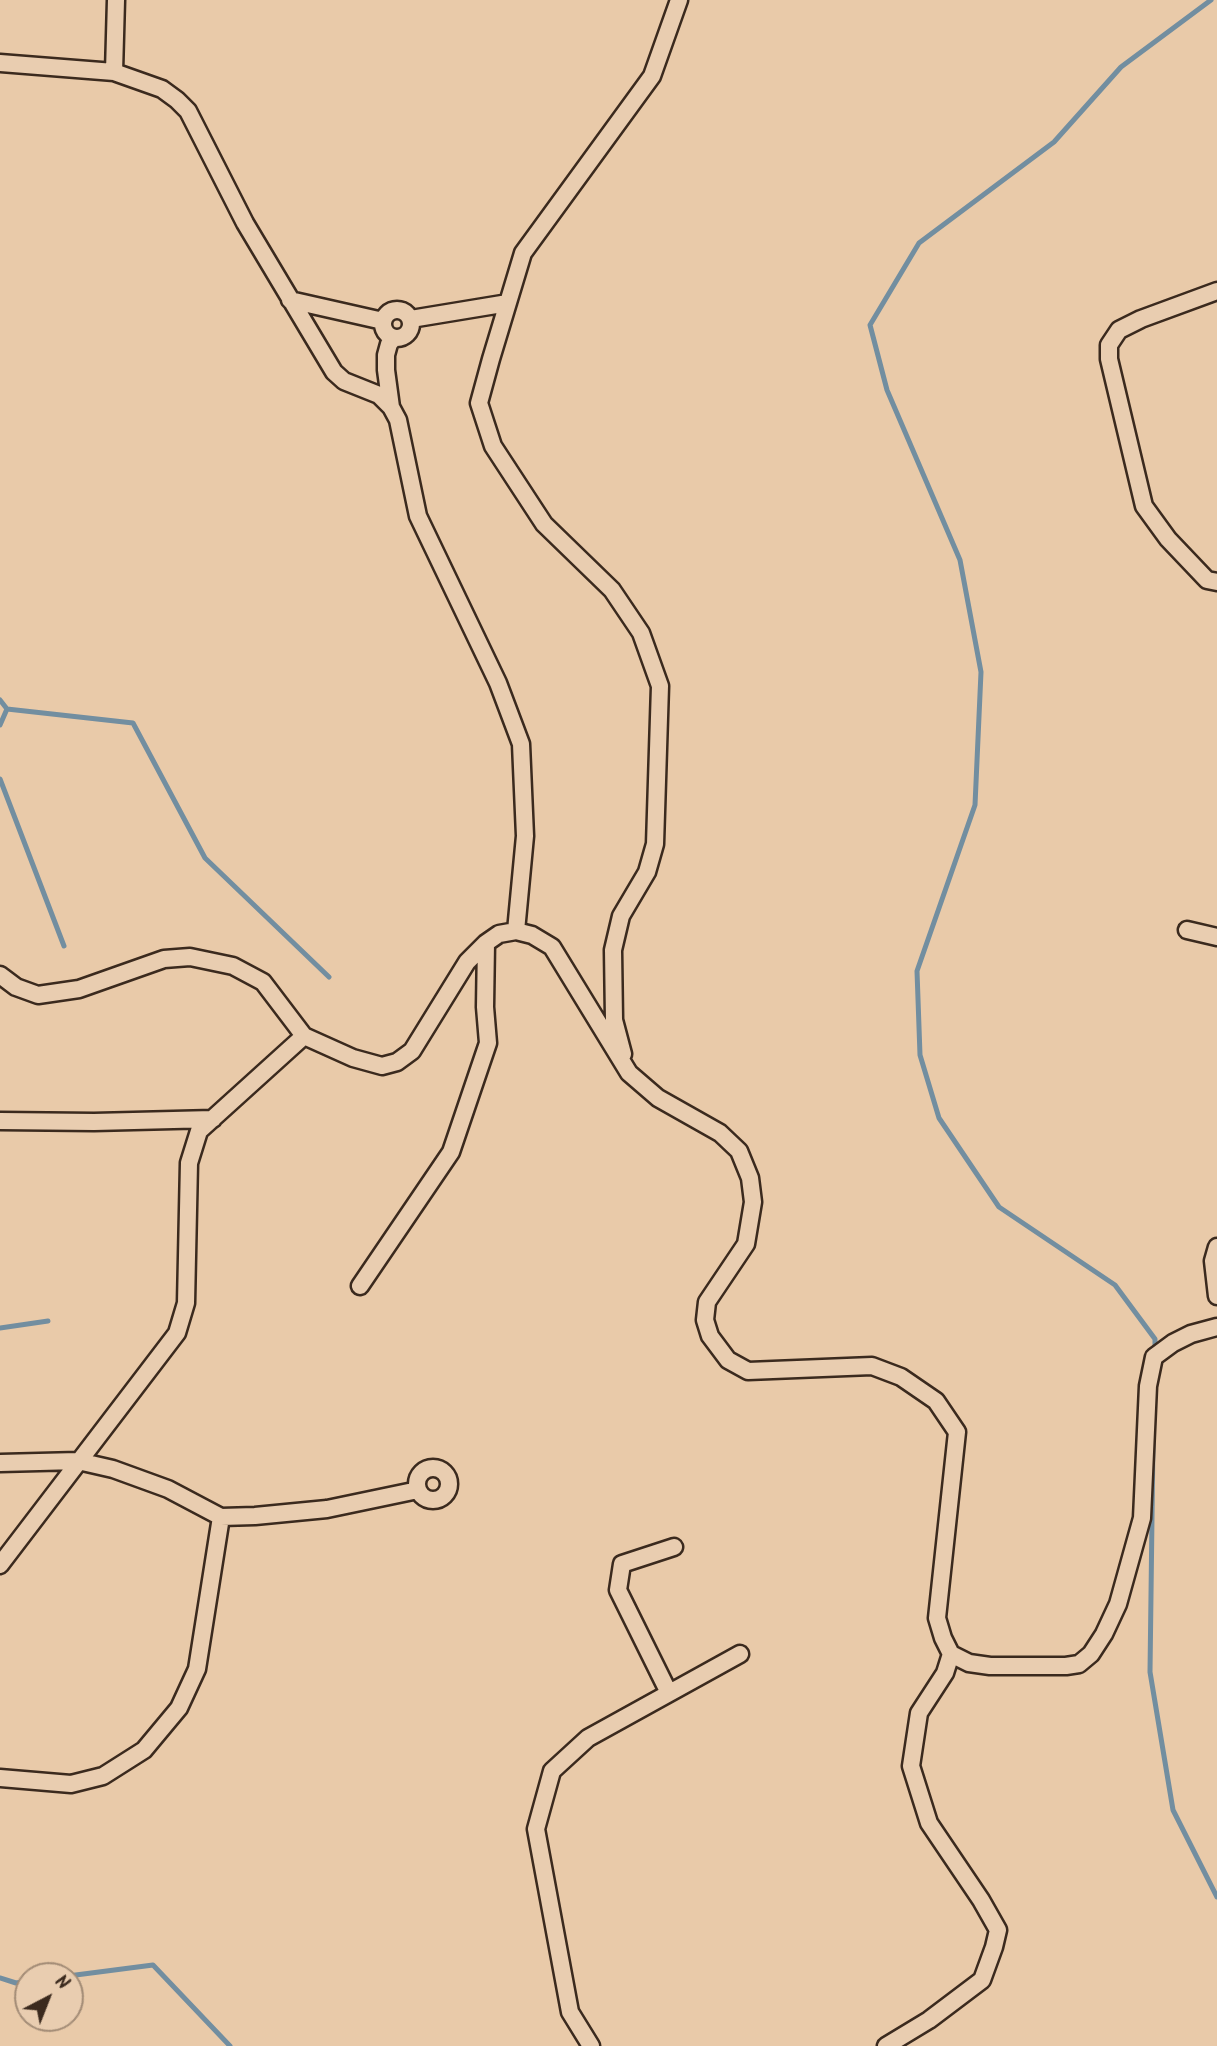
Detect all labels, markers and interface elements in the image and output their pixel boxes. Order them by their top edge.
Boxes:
north arrow [14,1962,84,2032]
text: N [47,1968,76,1998]

